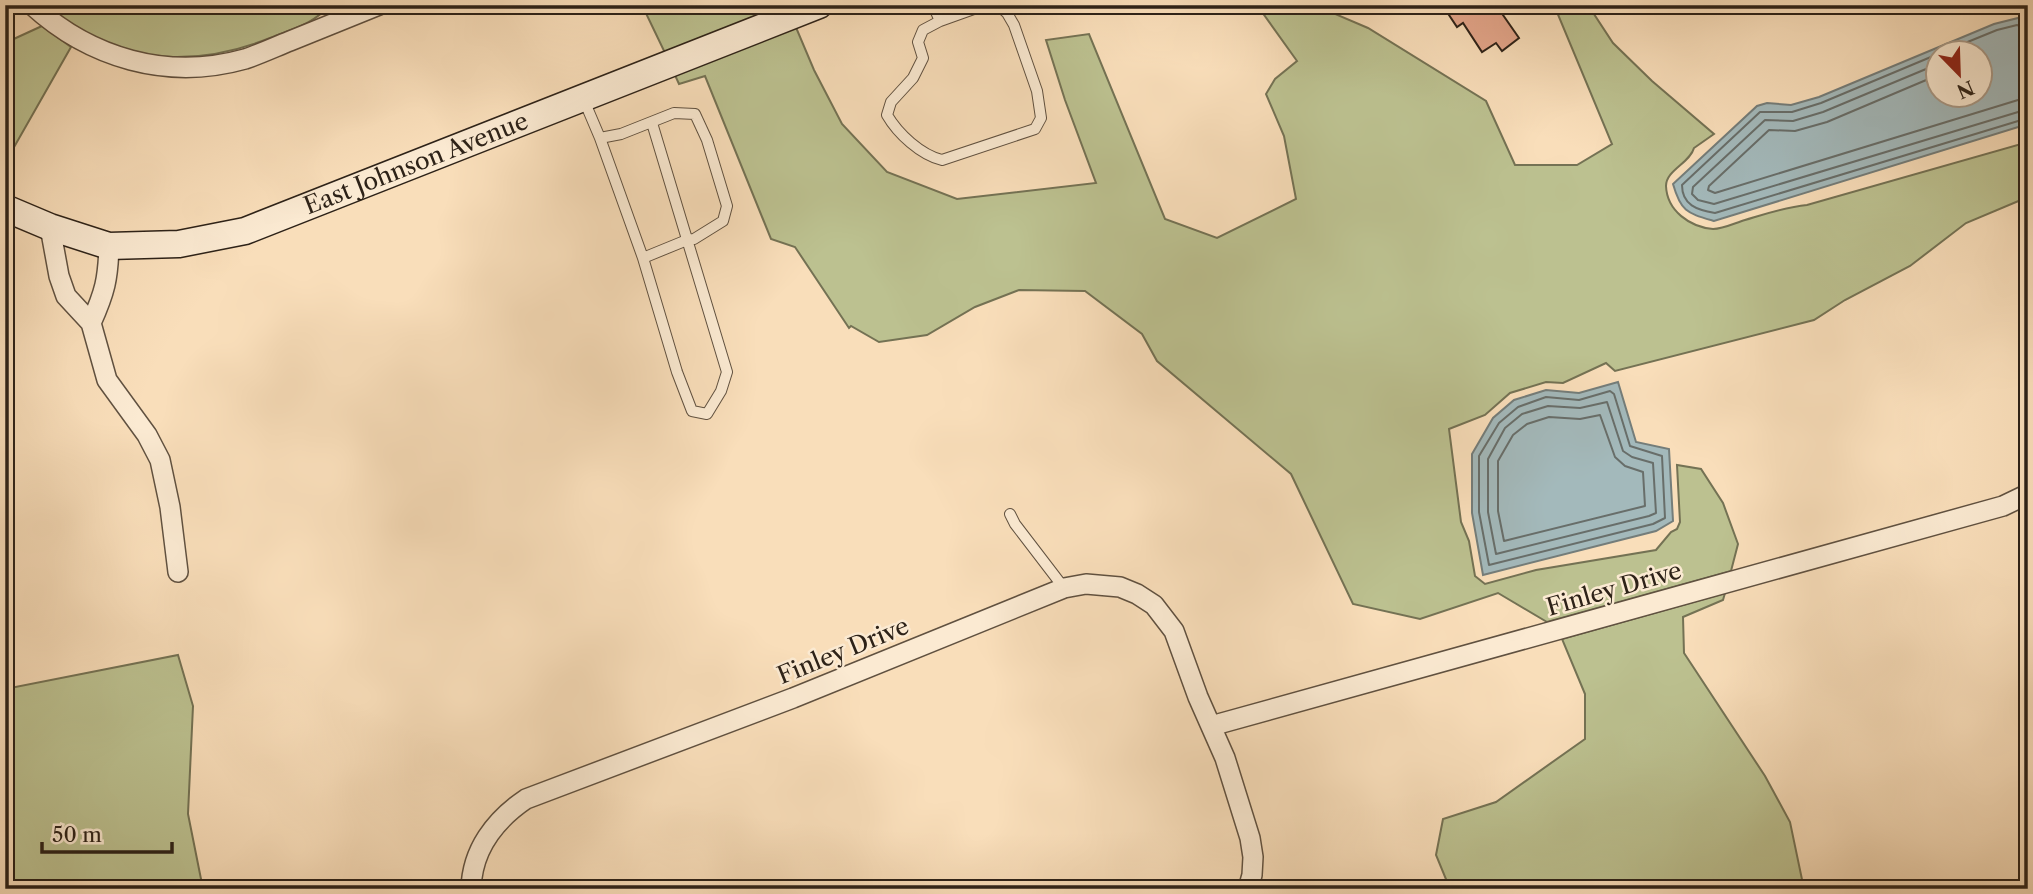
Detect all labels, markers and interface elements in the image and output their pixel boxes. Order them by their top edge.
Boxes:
north arrow [1924,38,1994,108]
text: N [1953,75,1978,103]
street label: East Johnson Avenue [300,106,532,220]
street label: Finley Drive [1543,555,1685,622]
street label: Finley Drive [773,611,913,690]
scale bar [42,810,172,854]
text: 50 m [52,822,102,847]

